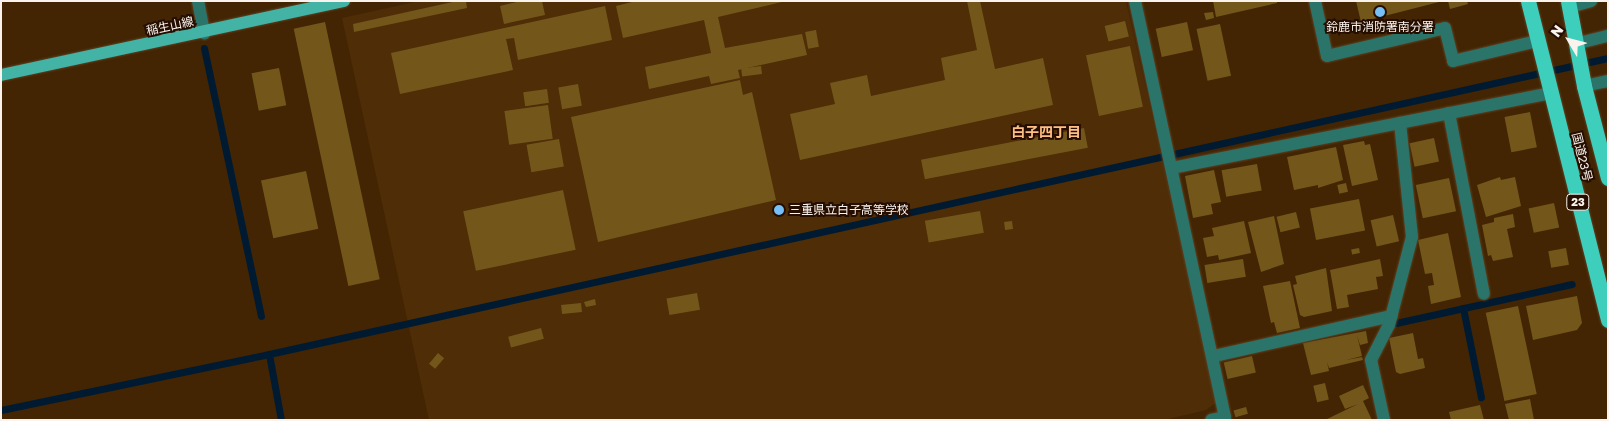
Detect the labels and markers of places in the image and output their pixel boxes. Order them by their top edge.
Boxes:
marker: 鈴鹿市消防署南分署 [1374,6,1386,18]
place label: 鈴鹿市消防署南分署 [1326,20,1434,34]
place label: 三重県立白子高等学校 [789,203,909,217]
marker: 三重県立白子高等学校 [773,204,785,216]

